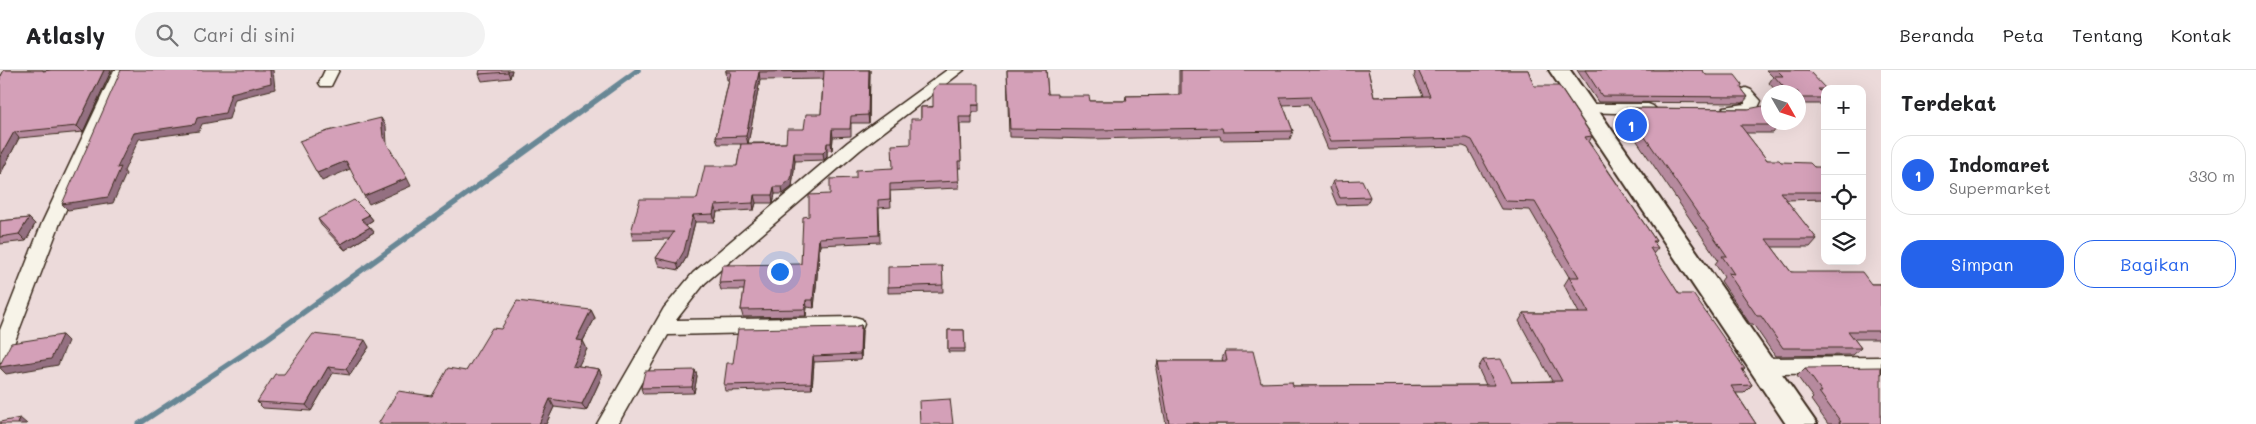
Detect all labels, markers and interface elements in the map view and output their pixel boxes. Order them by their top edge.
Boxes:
search box [135,12,485,57]
text: Atlasly [25,19,105,50]
icon: search [153,21,181,49]
text: Cari di sini [193,22,295,47]
text: Beranda [1900,23,1975,47]
text: Peta [2003,23,2044,47]
text: Tentang [2072,23,2143,47]
text: Kontak [2171,23,2231,47]
north arrow [1761,85,1806,130]
map controls [1821,85,1866,265]
button: + [1821,85,1866,130]
text: Terdekat [1901,89,1996,116]
pin: 1 [1615,106,1647,144]
button: − [1821,130,1866,175]
text: Indomaret [1949,152,2050,177]
text: 1 [1914,165,1922,186]
text: 330 m [2189,165,2235,186]
button: locate [1821,175,1866,220]
text: Supermarket [1949,177,2051,198]
button: layers [1821,220,1866,265]
button: Simpan [1901,240,2064,288]
button: Bagikan [2074,240,2236,288]
your location [767,259,793,285]

